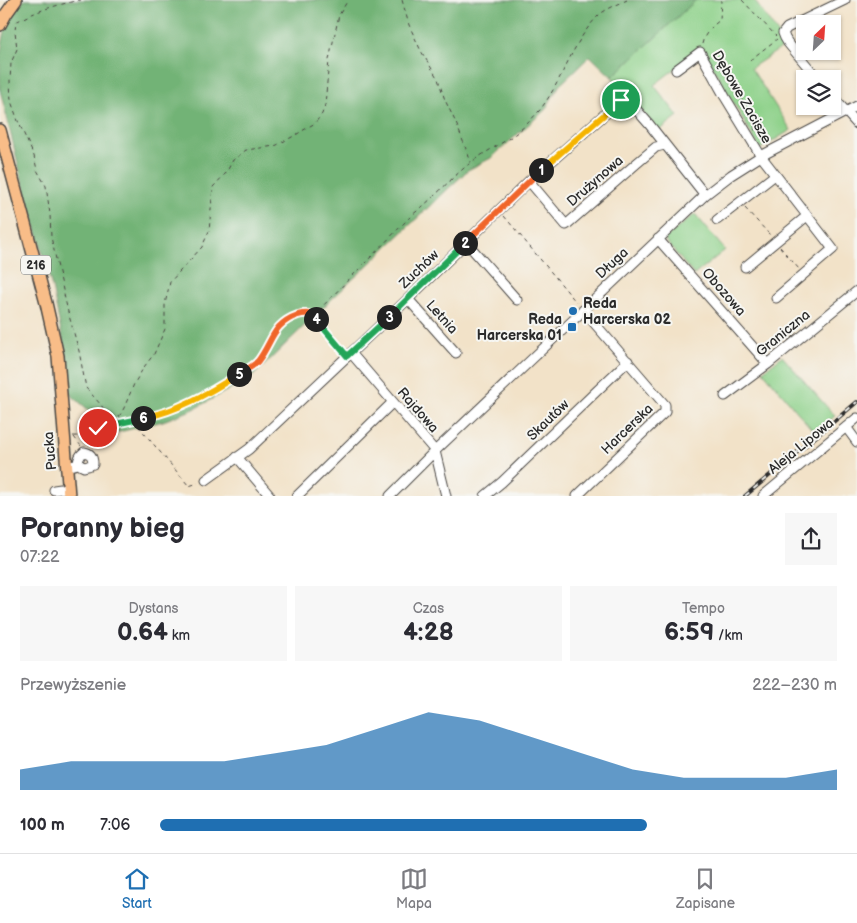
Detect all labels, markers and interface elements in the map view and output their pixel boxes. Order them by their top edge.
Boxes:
north arrow [796,15,841,60]
map controls [796,15,841,115]
street label: Dębowe Zacisze [709,48,775,146]
button: layers [796,70,841,115]
pin [600,79,642,121]
icon: arrive [607,86,635,114]
street label: Drużynowa [563,152,627,210]
pin: 1 [528,158,554,182]
text: 1 [539,162,544,179]
pin: 2 [452,230,478,256]
text: 2 [461,235,470,252]
street label: Długa [592,244,632,282]
street label: Zuchów [395,246,443,293]
road number: 216 [21,256,51,274]
street label: Obozowa [699,265,749,320]
place label: Reda Harcerska 02 [583,295,671,328]
street label: Letnia [423,297,462,337]
pin: 3 [376,304,402,330]
marker: Reda Harcerska 02 [567,305,579,317]
pin: 4 [304,306,328,332]
street label: Graniczna [753,306,813,360]
text: 3 [385,309,394,326]
text: 4 [312,311,321,328]
place label: Reda Harcerska 01 [477,311,562,344]
marker: Reda Harcerska 01 [566,321,578,333]
pin: 5 [226,362,252,386]
text: 5 [235,366,244,383]
street label: Rajdowa [394,384,442,436]
street label: Skautów [523,395,573,444]
street label: Harcerska [598,400,656,458]
pin: 6 [130,406,156,430]
pin [77,407,119,449]
text: 6 [139,410,148,427]
icon: check [84,414,112,442]
street label: Aleja Lipowa [765,414,837,478]
street label: Pucka [40,431,60,471]
text: Poranny bieg [20,512,185,545]
button: share [785,513,837,565]
text: 07:22 [20,548,59,567]
text: Dystans [129,600,178,617]
text: Czas [413,600,444,617]
text: Tempo [682,600,725,617]
text: 0.64 [117,617,168,648]
text: 4:28 [403,617,454,648]
text: 6:59 [664,617,714,648]
text: km [168,627,190,644]
text: /km [714,627,743,644]
text: Przewyższenie [20,676,126,695]
text: 222–230 m [752,676,837,695]
text: 100 m [20,816,65,835]
text: 7:06 [100,816,130,835]
tab: Start [122,865,152,912]
tab: Mapa [396,865,432,912]
tab: Zapisane [676,865,735,912]

